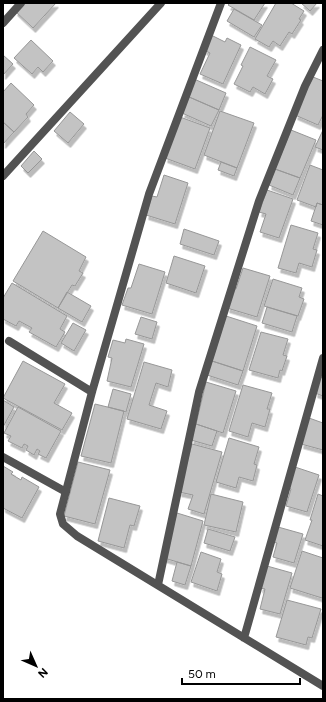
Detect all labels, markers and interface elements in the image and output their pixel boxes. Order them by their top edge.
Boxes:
north arrow [16,646,56,686]
scale bar [182,660,300,686]
text: N [35,665,50,680]
text: 50 m [188,667,216,681]

